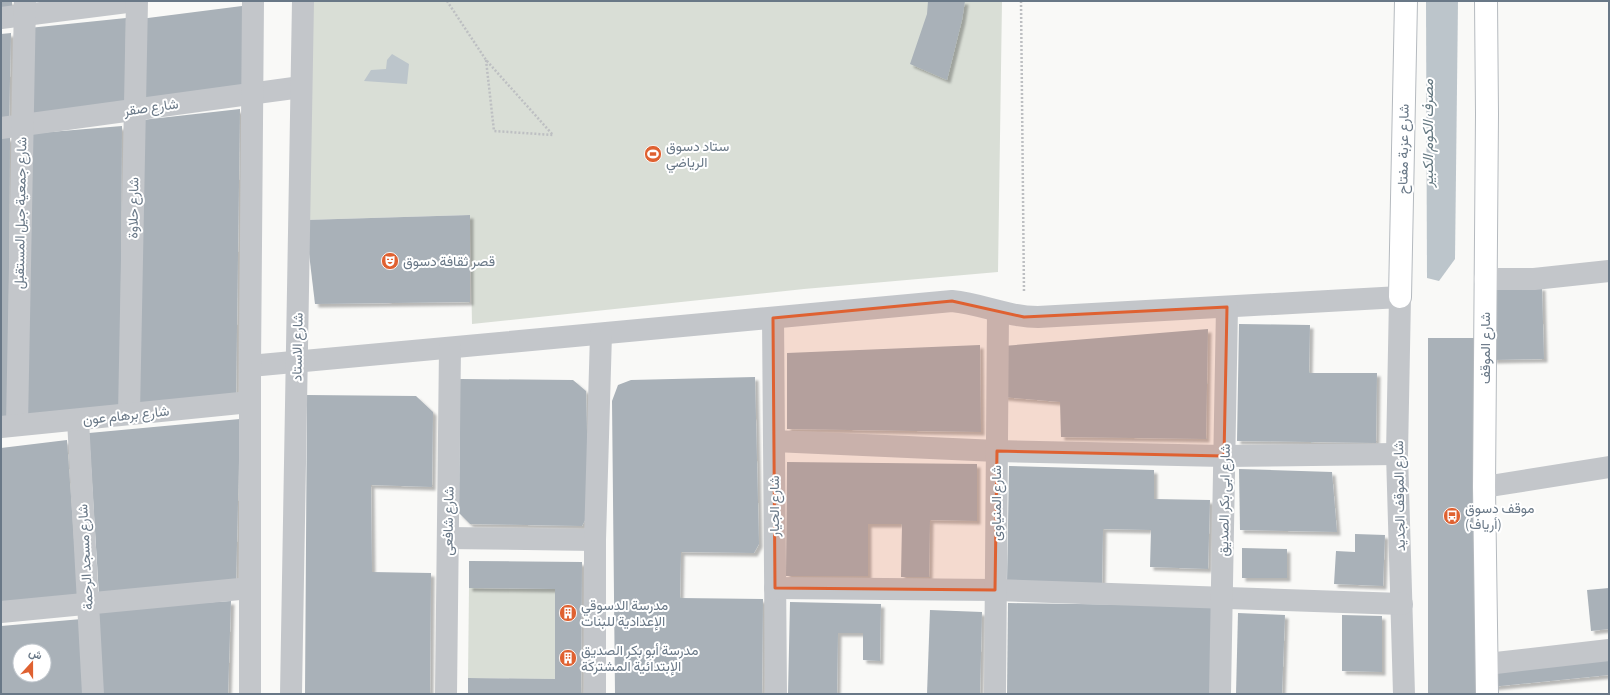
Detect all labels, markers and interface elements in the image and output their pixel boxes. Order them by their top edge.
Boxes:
water label: مصرف الكوم الكبير [1418,78,1439,188]
street label: شارع صقر [122,94,180,122]
street label: شارع عزبة مفتاح [1393,104,1415,194]
street label: شارع جمعية جيل المستقبل [10,137,32,289]
place label: ستاد دسوق الرياضي [666,137,729,174]
sports icon: ستاد دسوق الرياضي [643,144,663,164]
street label: شارع حلاوة [123,177,145,239]
theatre icon: قصر ثقافة دسوق [380,251,400,271]
place label: قصر ثقافة دسوق [403,252,495,272]
street label: شارع الاستاد [287,312,309,382]
street label: شارع الموقف [1476,312,1496,384]
street label: شارع برهام عون [82,402,170,430]
street label: شارع الموقف الجديد [1389,440,1411,552]
street label: شارع ابى بكر الصديق [1214,443,1236,557]
street label: شارع المنياوى [987,465,1007,541]
street label: شارع الجيار [765,475,785,538]
street label: شارع شافعى [438,486,460,556]
place label: موقف دسوق (أرياف) [1465,499,1535,535]
street label: شارع مسجد الرحمة [73,503,99,611]
bus stop icon: موقف دسوق (أرياف) [1442,506,1462,526]
place label: مدرسة الدسوقي الإعدادية للبنات [581,596,668,632]
building icon: مدرسة الدسوقي الإعدادية للبنات [558,603,578,623]
place label: مدرسة أبو بكر الصديق الإبتدائية المشتركة [581,641,699,677]
north arrow [12,643,52,683]
text: ش [27,645,44,664]
building icon: مدرسة أبو بكر الصديق الإبتدائية المشتركة [558,648,578,668]

